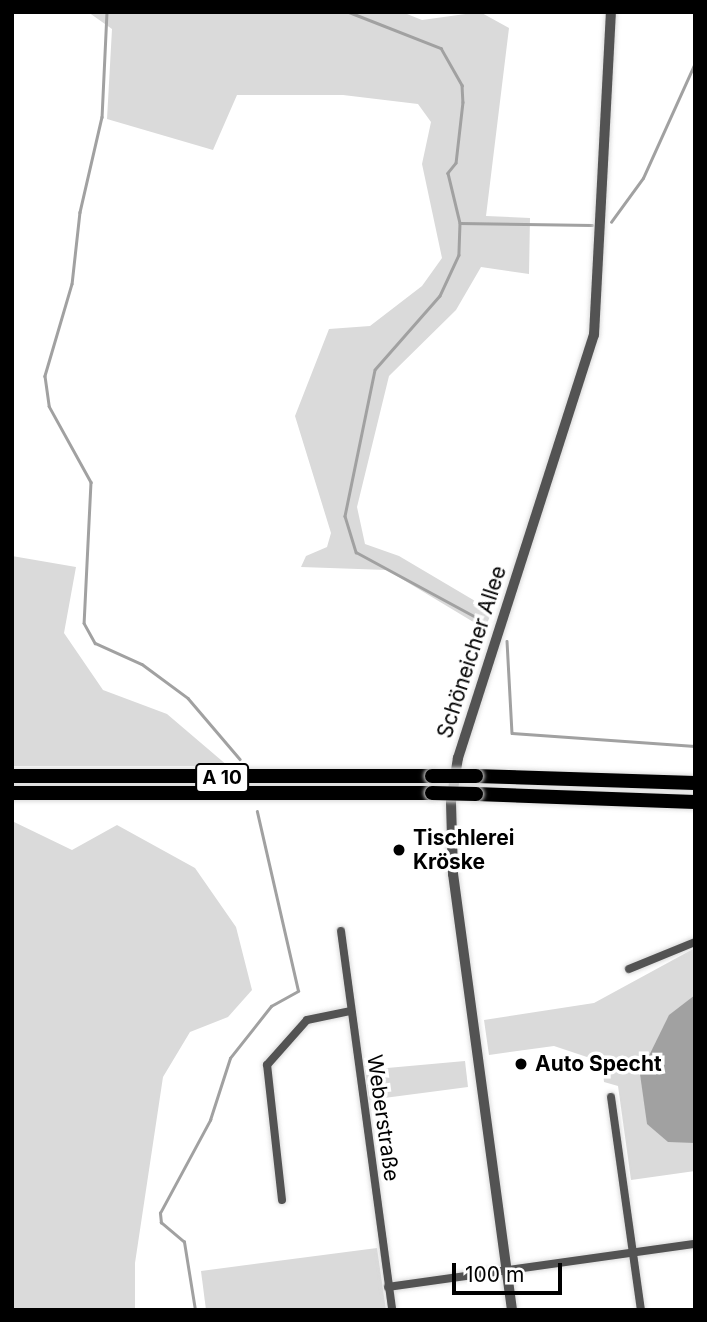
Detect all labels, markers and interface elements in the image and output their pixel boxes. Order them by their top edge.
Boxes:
street label: Schöneicher Allee [432,563,512,741]
road number: A 10 [194,762,250,793]
place label: Tischlerei Kröske [413,825,514,875]
marker: Tischlerei Kröske [391,842,407,858]
place label: Auto Specht [535,1051,662,1077]
street label: Weberstraße [362,1053,404,1183]
marker: Auto Specht [513,1056,529,1072]
scale bar [455,1248,565,1292]
text: 100 m [465,1262,524,1287]

